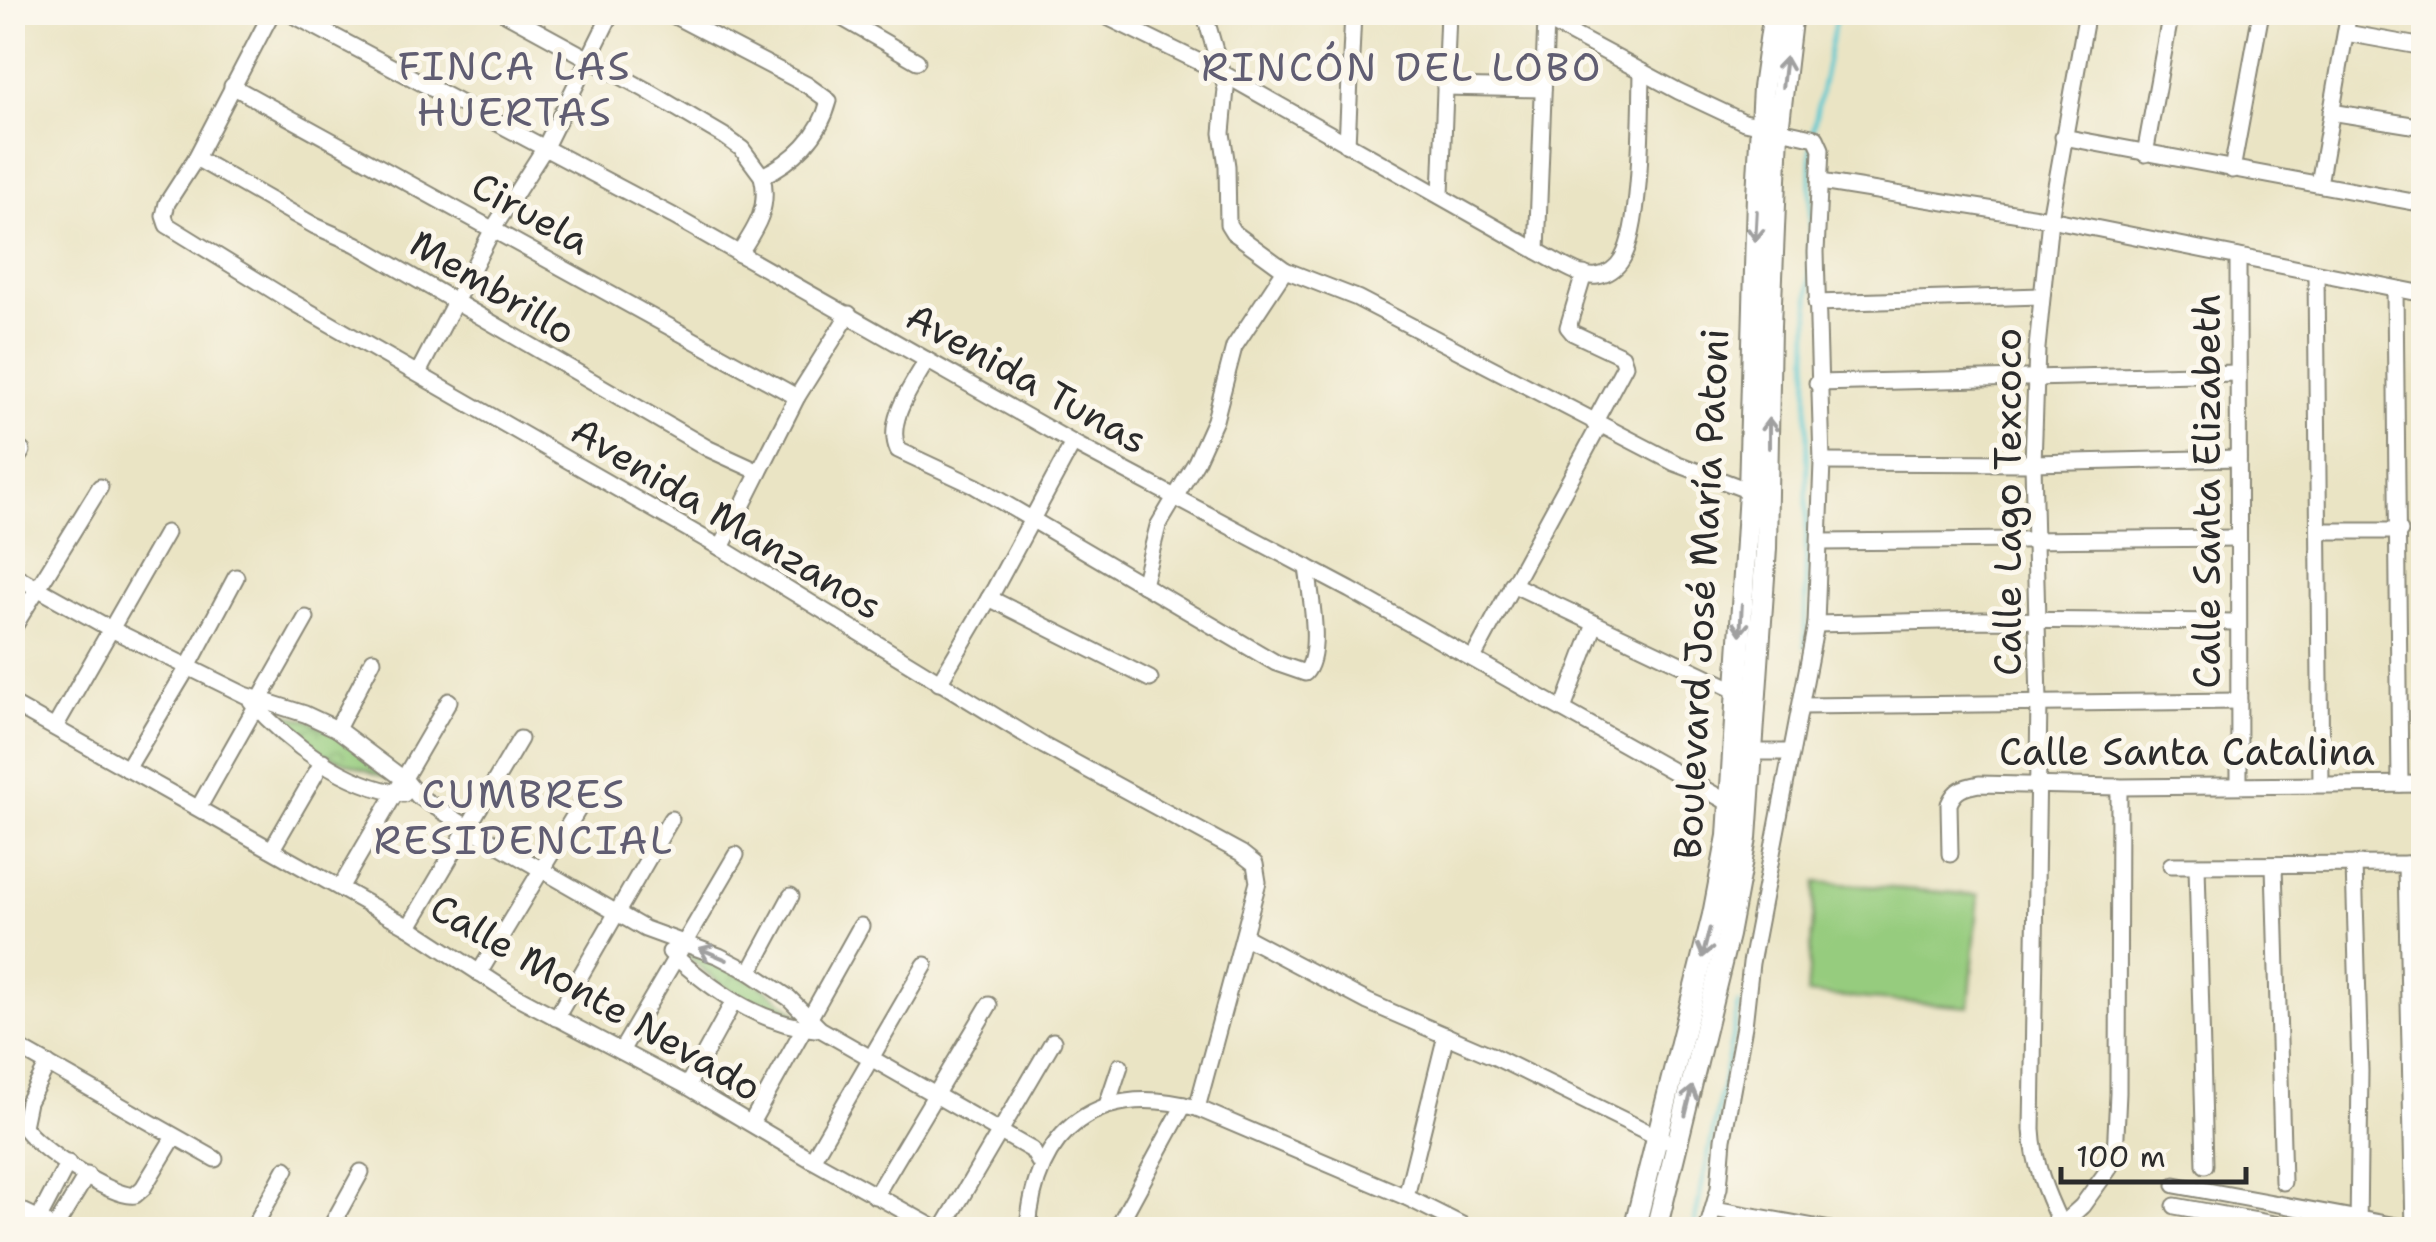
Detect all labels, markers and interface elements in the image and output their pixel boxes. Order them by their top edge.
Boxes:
district label: FINCA LAS HUERTAS [398,39,632,139]
district label: RINCÓN DEL LOBO [1201,40,1603,94]
one-way arrow [1775,56,1794,88]
street label: Ciruela [463,160,600,266]
one-way arrow [1746,209,1765,241]
street label: Membrillo [401,218,585,356]
street label: Avenida Tunas [897,291,1157,465]
street label: Calle Santa Elizabeth [2181,293,2232,689]
street label: Boulevard José María Patoni [1662,327,1740,861]
street label: Calle Lago Texcoco [1982,328,2033,676]
street label: Avenida Manzanos [562,405,892,631]
one-way arrow [1760,418,1778,450]
one-way arrow [1731,604,1750,636]
street label: Calle Santa Catalina [1999,726,2375,777]
district label: CUMBRES RESIDENCIAL [373,767,675,867]
street label: Calle Monte Nevado [421,881,771,1113]
one-way arrow [1696,926,1714,958]
one-way arrow [698,944,728,962]
one-way arrow [1681,1086,1700,1117]
scale bar [2061,1122,2246,1184]
text: 100 m [2076,1136,2166,1177]

